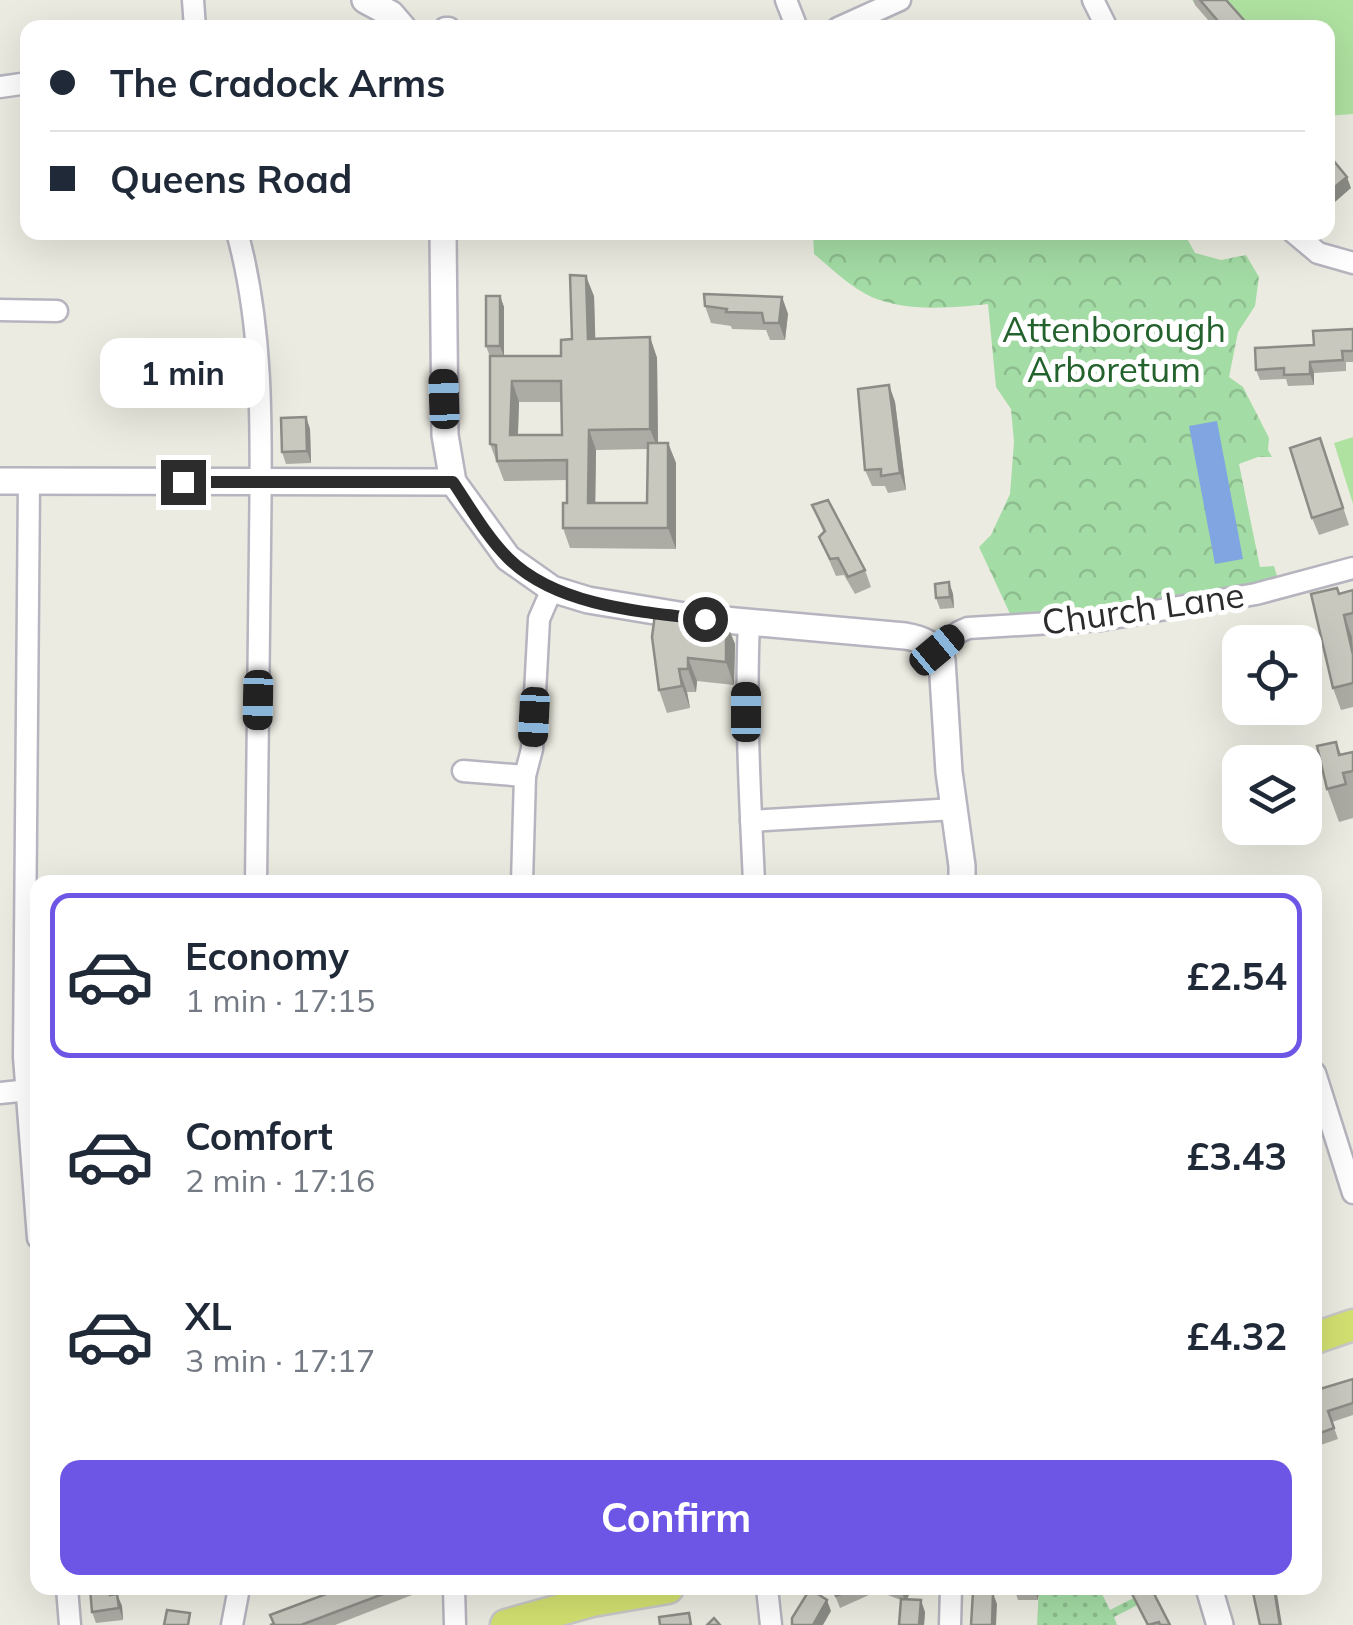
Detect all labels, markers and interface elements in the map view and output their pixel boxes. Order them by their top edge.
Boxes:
text: The Cradock Arms [110,59,445,107]
text: Queens Road [110,155,352,203]
park label: Attenborough Arboretum [1002,307,1226,391]
callout: 1 min [100,337,266,407]
text: 1 min [140,353,225,393]
car [428,368,460,430]
route end [161,460,206,505]
street label: Church Lane [1039,572,1247,644]
route start [683,597,728,642]
car [904,619,970,681]
map controls [1222,625,1322,845]
button: locate [1222,625,1322,725]
car [242,670,274,730]
car [731,682,761,742]
car [517,686,551,748]
button: layers [1222,745,1322,845]
icon: car [65,931,155,1021]
text: Economy [185,932,349,980]
text: £2.54 [1186,952,1287,1000]
text: 1 min · 17:15 [185,980,375,1020]
icon: car [65,1111,155,1201]
text: Comfort [185,1112,333,1160]
text: £3.43 [1186,1132,1287,1180]
text: 2 min · 17:16 [185,1160,375,1200]
icon: car [65,1291,155,1381]
text: XL [185,1292,232,1340]
text: £4.32 [1186,1312,1287,1360]
text: 3 min · 17:17 [185,1340,375,1380]
button: Confirm [60,1460,1292,1575]

